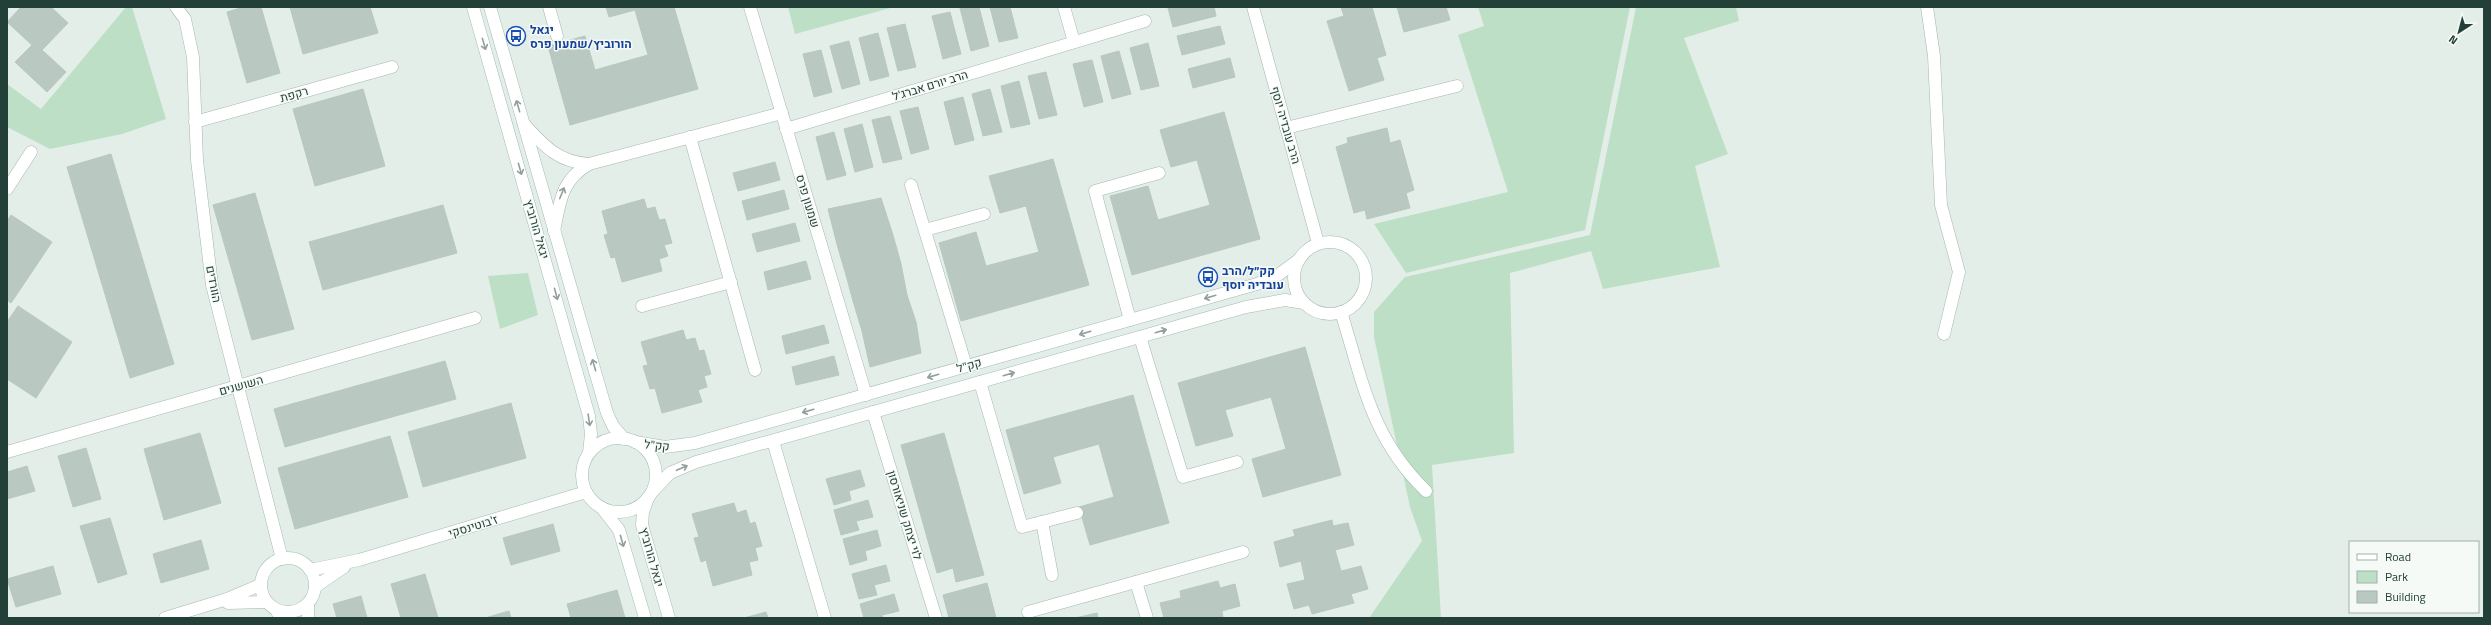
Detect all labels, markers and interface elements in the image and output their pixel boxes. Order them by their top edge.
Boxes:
north arrow [2439,12,2479,52]
place label: יגאל הורוביץ/שמעון פרס [530,20,632,53]
bus stop icon: יגאל הורוביץ/שמעון פרס [505,25,527,47]
text: N [2445,31,2461,49]
one-way arrow [481,38,488,51]
street label: הרב יורם אברג'ל [890,64,970,106]
street label: רקפת [278,81,310,107]
street label: הרב עובדיה יוסף [1266,84,1306,166]
one-way arrow [514,100,522,113]
one-way arrow [517,163,524,176]
street label: שמעון פרס [791,172,825,230]
one-way arrow [558,187,566,199]
street label: יגאל הורוביץ [519,197,555,261]
place label: קק״ל/הרב עובדיה יוסף [1222,261,1284,294]
street label: הוורדים [201,264,227,304]
bus stop icon: קק״ל/הרב עובדיה יוסף [1197,266,1219,288]
one-way arrow [553,288,560,301]
one-way arrow [1204,294,1217,301]
one-way arrow [1154,327,1167,334]
one-way arrow [1079,330,1092,337]
street label: קק"ל [954,352,984,378]
one-way arrow [589,359,597,372]
street label: השושנים [217,370,265,400]
one-way arrow [1002,370,1015,377]
one-way arrow [927,373,940,380]
one-way arrow [802,408,815,415]
one-way arrow [585,413,593,426]
street label: קק"ל [643,434,671,456]
one-way arrow [675,463,687,471]
street label: לוי יצחק שניאורסון [882,468,928,562]
street label: ז'בוטינסקי [446,510,500,542]
street label: יגאל הורוביץ [635,525,669,589]
one-way arrow [619,534,626,547]
legend [2349,541,2479,613]
text: Road [2385,547,2411,566]
text: Park [2385,567,2408,586]
text: Building [2385,587,2426,606]

